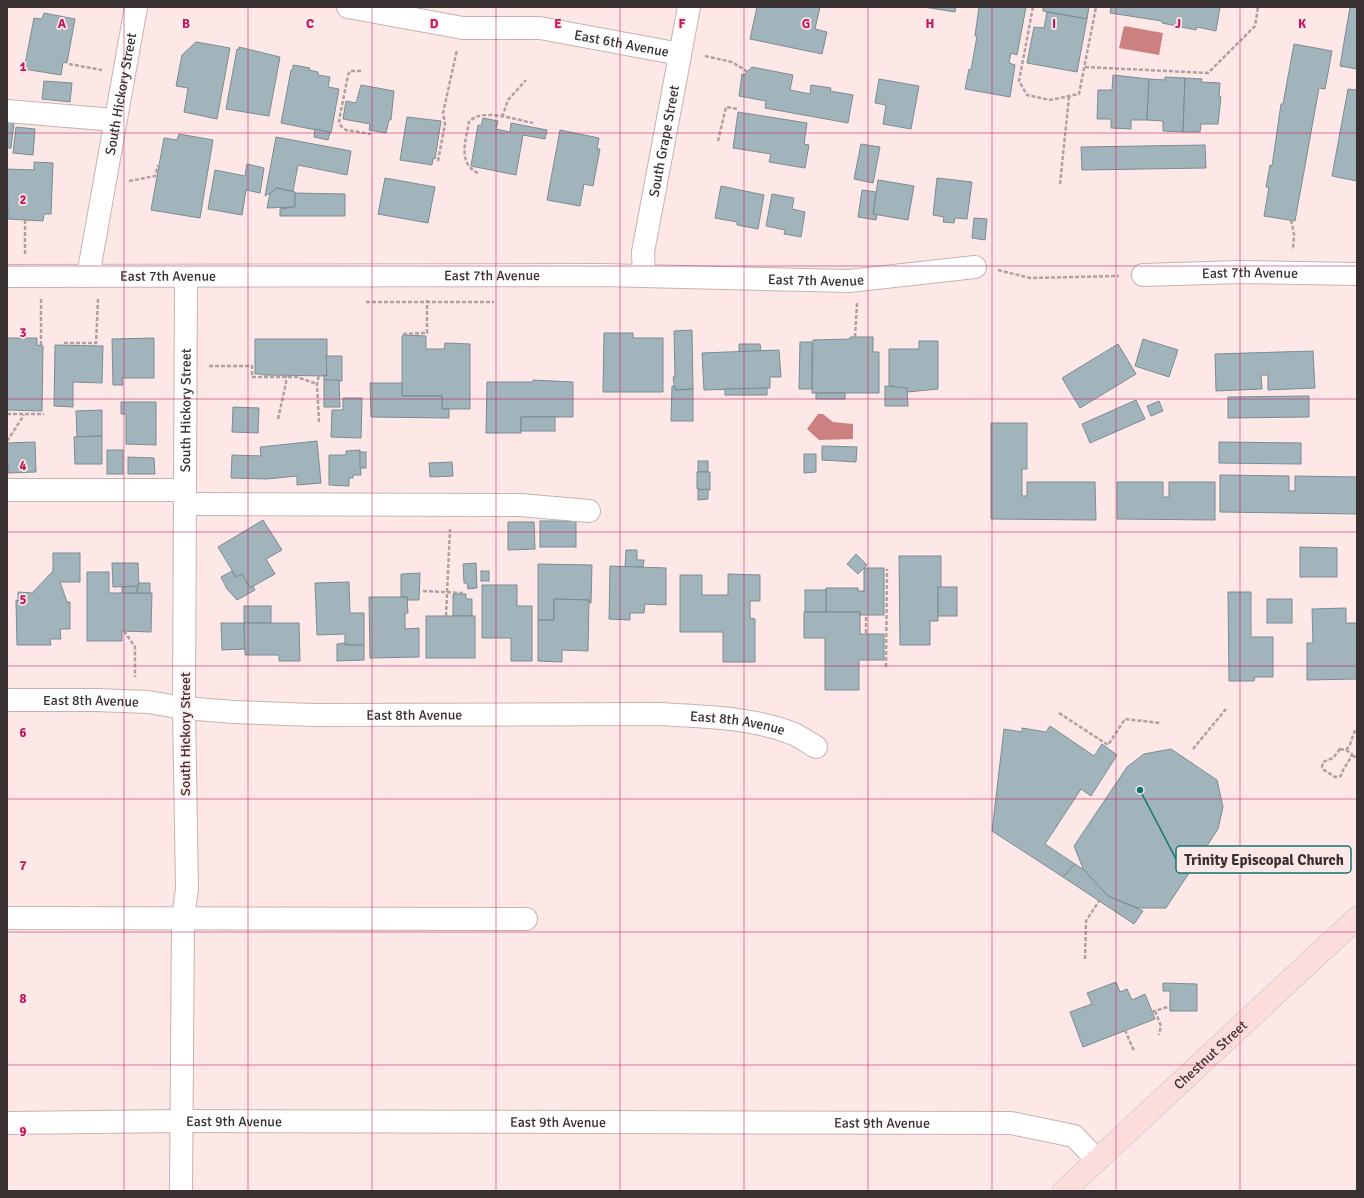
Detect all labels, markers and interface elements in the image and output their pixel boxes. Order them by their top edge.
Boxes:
text: A [58,16,67,32]
text: B [182,16,190,32]
text: C [306,16,314,32]
text: D [430,16,439,32]
text: E [554,16,562,32]
text: F [679,16,686,32]
text: G [802,16,810,32]
text: H [926,16,934,32]
text: I [1052,16,1056,32]
text: J [1175,16,1181,32]
text: K [1298,16,1306,32]
street label: East 6th Avenue [573,26,670,60]
street label: South Hickory Street [101,31,140,156]
text: 1 [19,59,27,75]
street label: South Grape Street [645,83,683,198]
text: 2 [19,192,27,208]
street label: East 7th Avenue [1202,263,1298,282]
street label: East 7th Avenue [120,267,216,284]
street label: East 7th Avenue [444,267,540,284]
street label: East 7th Avenue [768,271,865,290]
text: 3 [19,325,27,341]
street label: South Hickory Street [177,348,194,472]
text: 4 [19,458,27,474]
text: 5 [19,592,27,608]
street label: South Hickory Street [177,672,194,796]
street label: East 8th Avenue [43,691,139,710]
street label: East 8th Avenue [366,706,462,723]
street label: East 8th Avenue [690,707,787,739]
text: 6 [19,725,27,741]
callout: Trinity Episcopal Church [1176,846,1351,873]
text: Trinity Episcopal Church [1184,851,1344,869]
text: 7 [19,858,27,874]
text: 8 [19,991,27,1007]
street label: Chestnut Street [1170,1016,1251,1093]
street label: East 9th Avenue [186,1113,282,1130]
street label: East 9th Avenue [510,1113,606,1131]
street label: East 9th Avenue [834,1114,930,1131]
text: 9 [19,1124,27,1140]

